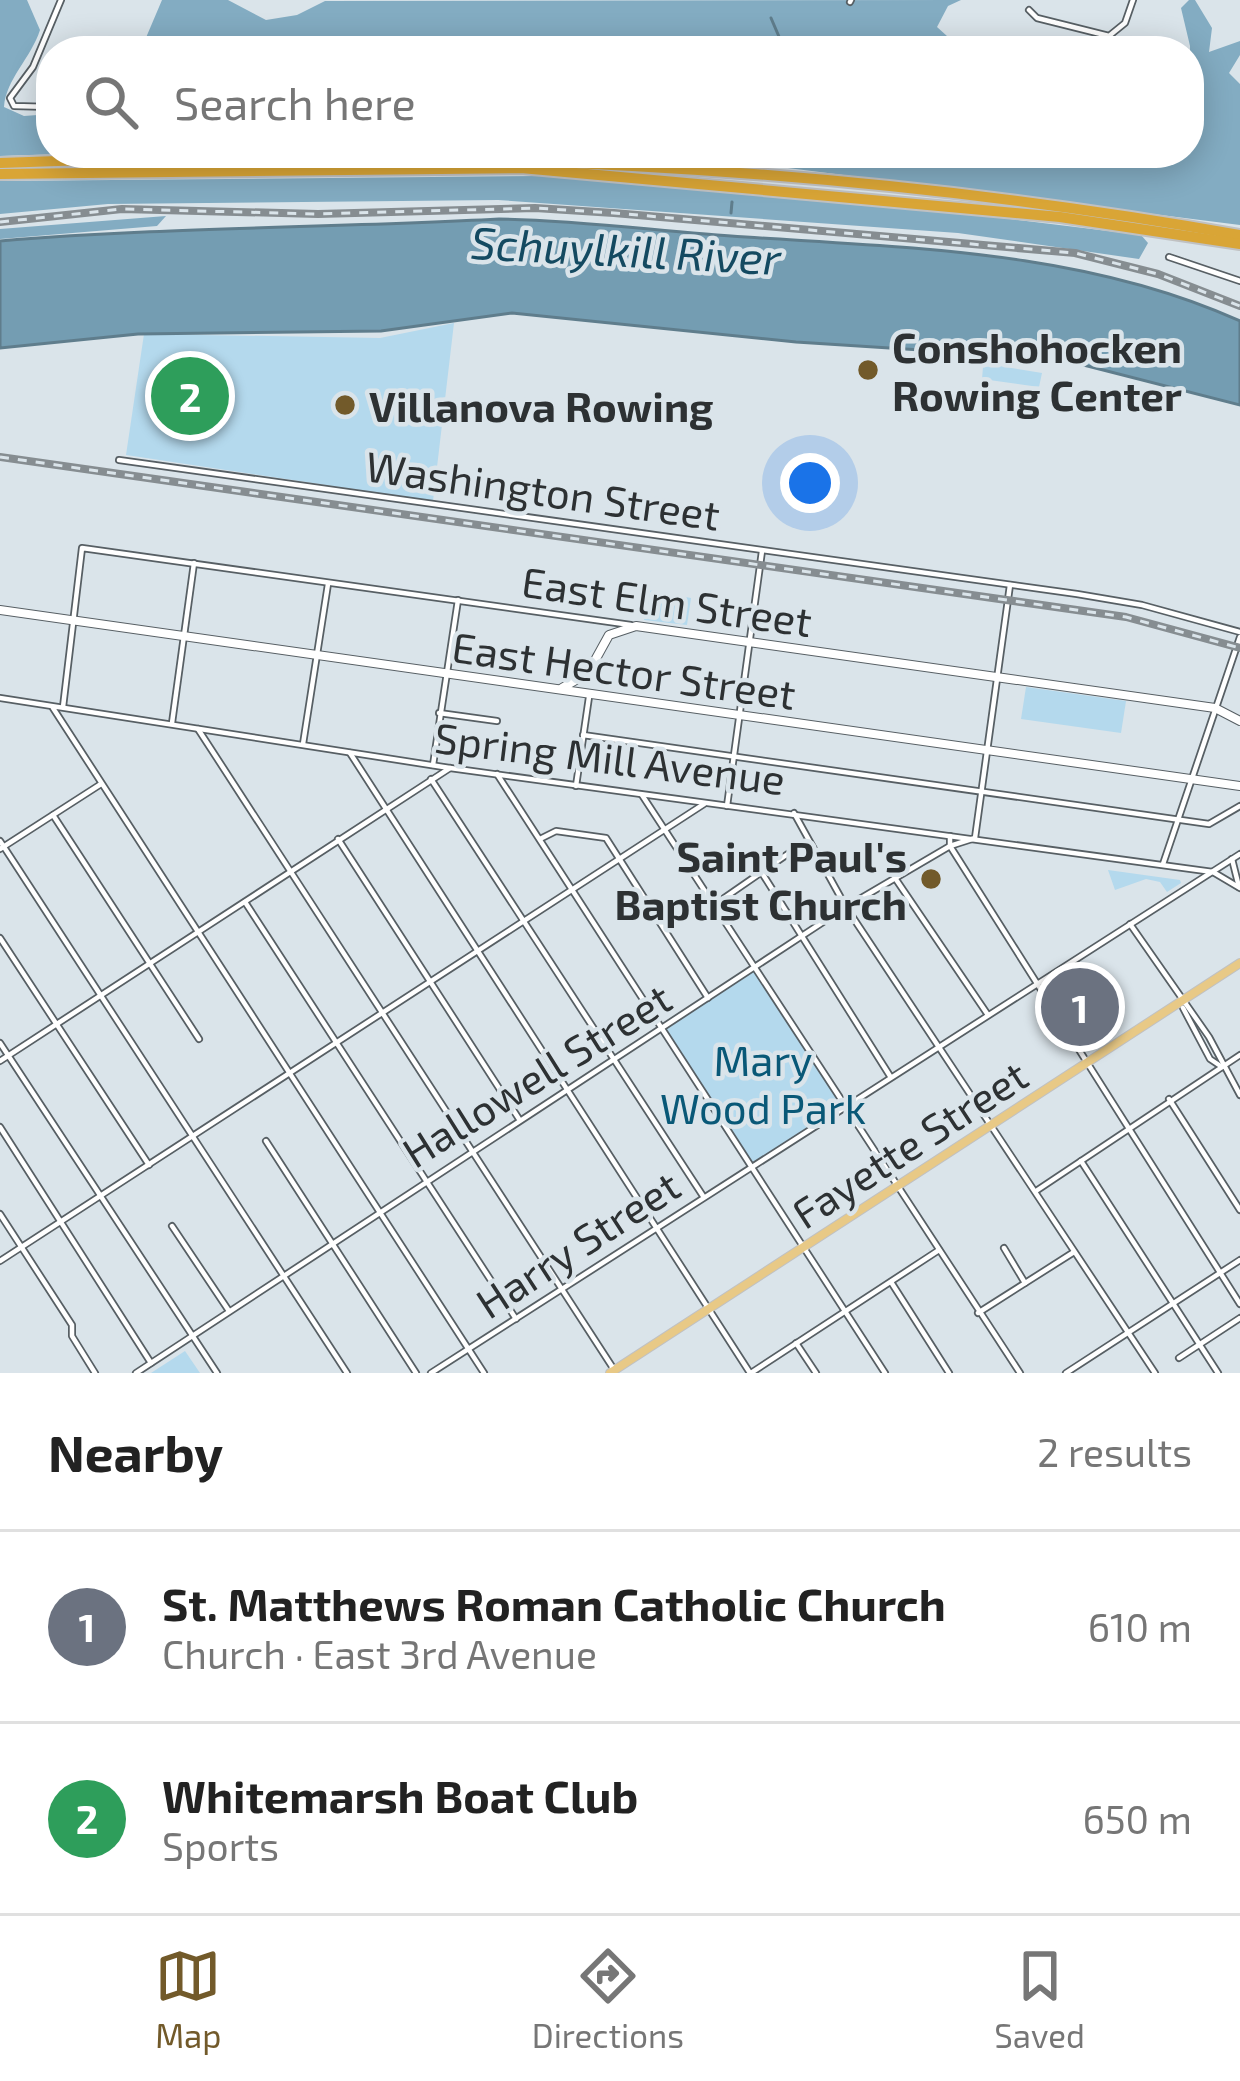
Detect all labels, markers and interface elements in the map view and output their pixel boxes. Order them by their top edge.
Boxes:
search box [36,36,1204,168]
icon: search [78,69,144,135]
text: Search here [174,75,416,129]
water label: Schuylkill River [469,214,784,285]
place label: Conshohocken Rowing Center [892,321,1182,419]
pin: 2 [151,351,229,441]
marker: Conshohocken Rowing Center [855,357,881,383]
place label: Villanova Rowing [369,380,714,430]
marker: Villanova Rowing [332,392,358,418]
street label: Washington Street [363,439,723,539]
your location [780,453,840,513]
street label: East Elm Street [519,555,815,645]
street label: East Hector Street [449,620,799,718]
street label: Spring Mill Avenue [432,711,788,803]
place label: Saint Paul's Baptist Church [615,830,907,928]
marker: Saint Paul's Baptist Church [918,866,944,892]
pin: 1 [1041,962,1119,1052]
street label: Hallowell Street [393,972,679,1176]
park label: Mary Wood Park [660,1034,866,1132]
street label: Fayette Street [782,1049,1036,1237]
street label: Harry Street [466,1159,688,1327]
text: Nearby [48,1421,223,1482]
text: 2 results [1037,1428,1192,1475]
text: St. Matthews Roman Catholic Church [162,1576,946,1630]
text: 1 [79,1603,95,1650]
text: 610 m [1088,1603,1192,1650]
text: Church · East 3rd Avenue [162,1630,597,1677]
text: Whitemarsh Boat Club [162,1768,638,1822]
text: 2 [76,1795,98,1842]
text: 650 m [1082,1795,1192,1842]
text: Sports [162,1822,279,1869]
tab: Map [155,1943,221,2055]
tab: Directions [532,1943,684,2055]
tab: Saved [994,1943,1085,2055]

